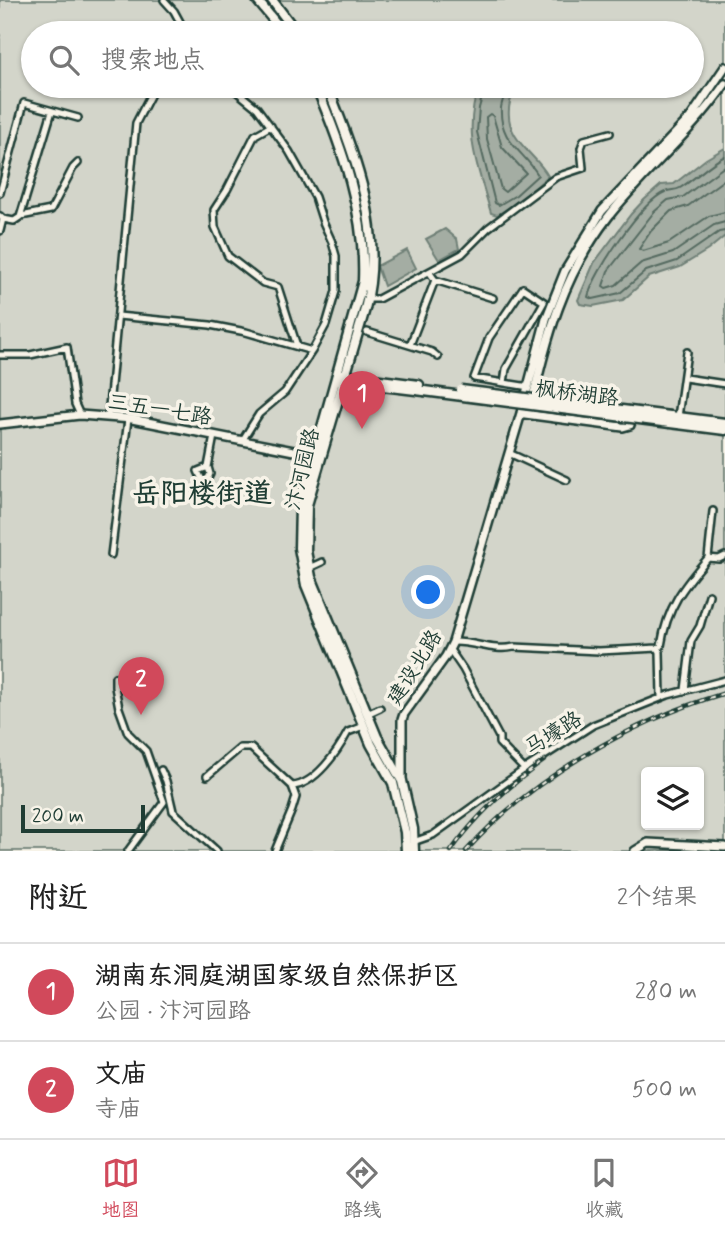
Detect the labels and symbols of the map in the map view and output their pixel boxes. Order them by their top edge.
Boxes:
pin: 1 [339,371,385,429]
street label: 枫桥湖路 [533,375,620,413]
street label: 三五一七路 [106,388,214,432]
street label: 汴河园路 [279,425,327,513]
district label: 岳阳楼街道 [132,476,272,513]
your location [411,575,445,609]
street label: 建设北路 [381,624,449,711]
pin: 2 [118,657,164,715]
street label: 马壕路 [519,705,588,762]
scale bar [21,802,145,834]

